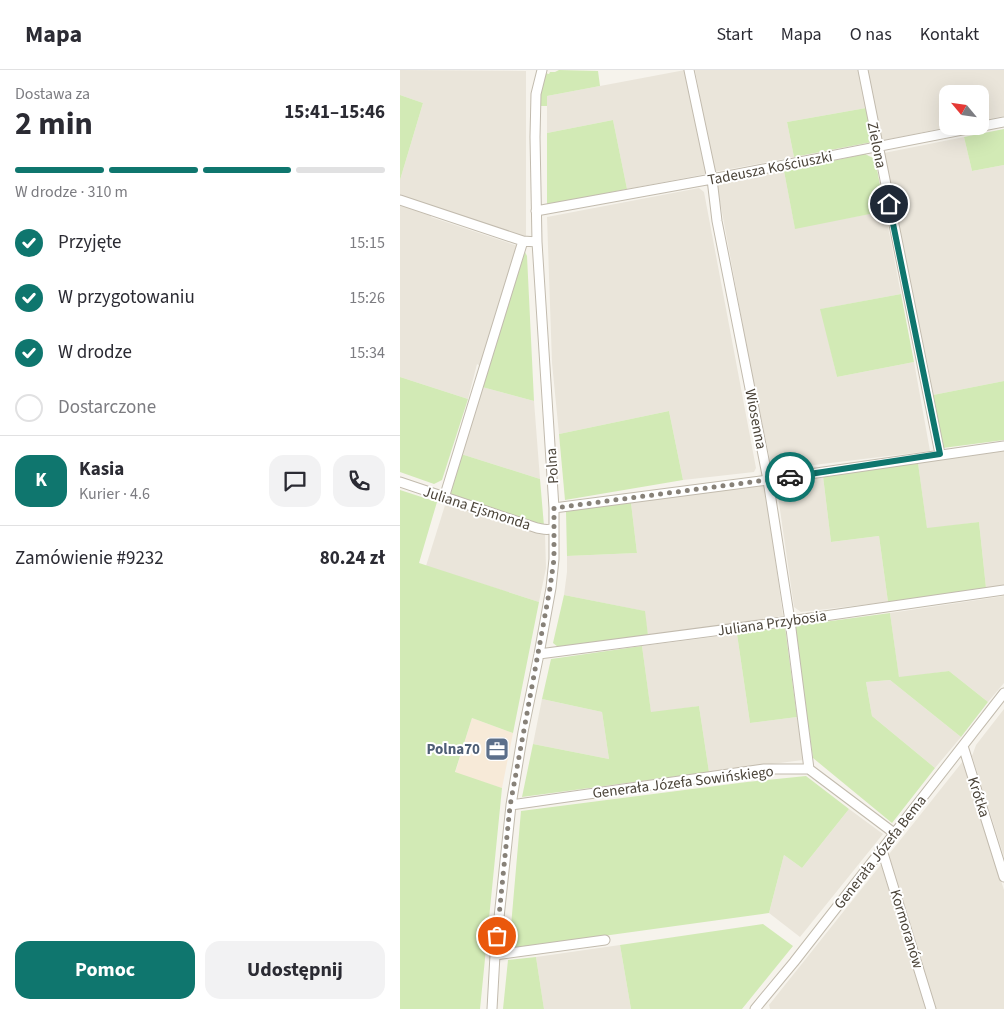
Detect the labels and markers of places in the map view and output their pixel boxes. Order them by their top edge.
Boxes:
pin [868,183,910,225]
office icon: Polna70 [484,736,510,762]
place label: Polna70 [426,739,480,760]
pin [476,915,518,957]

